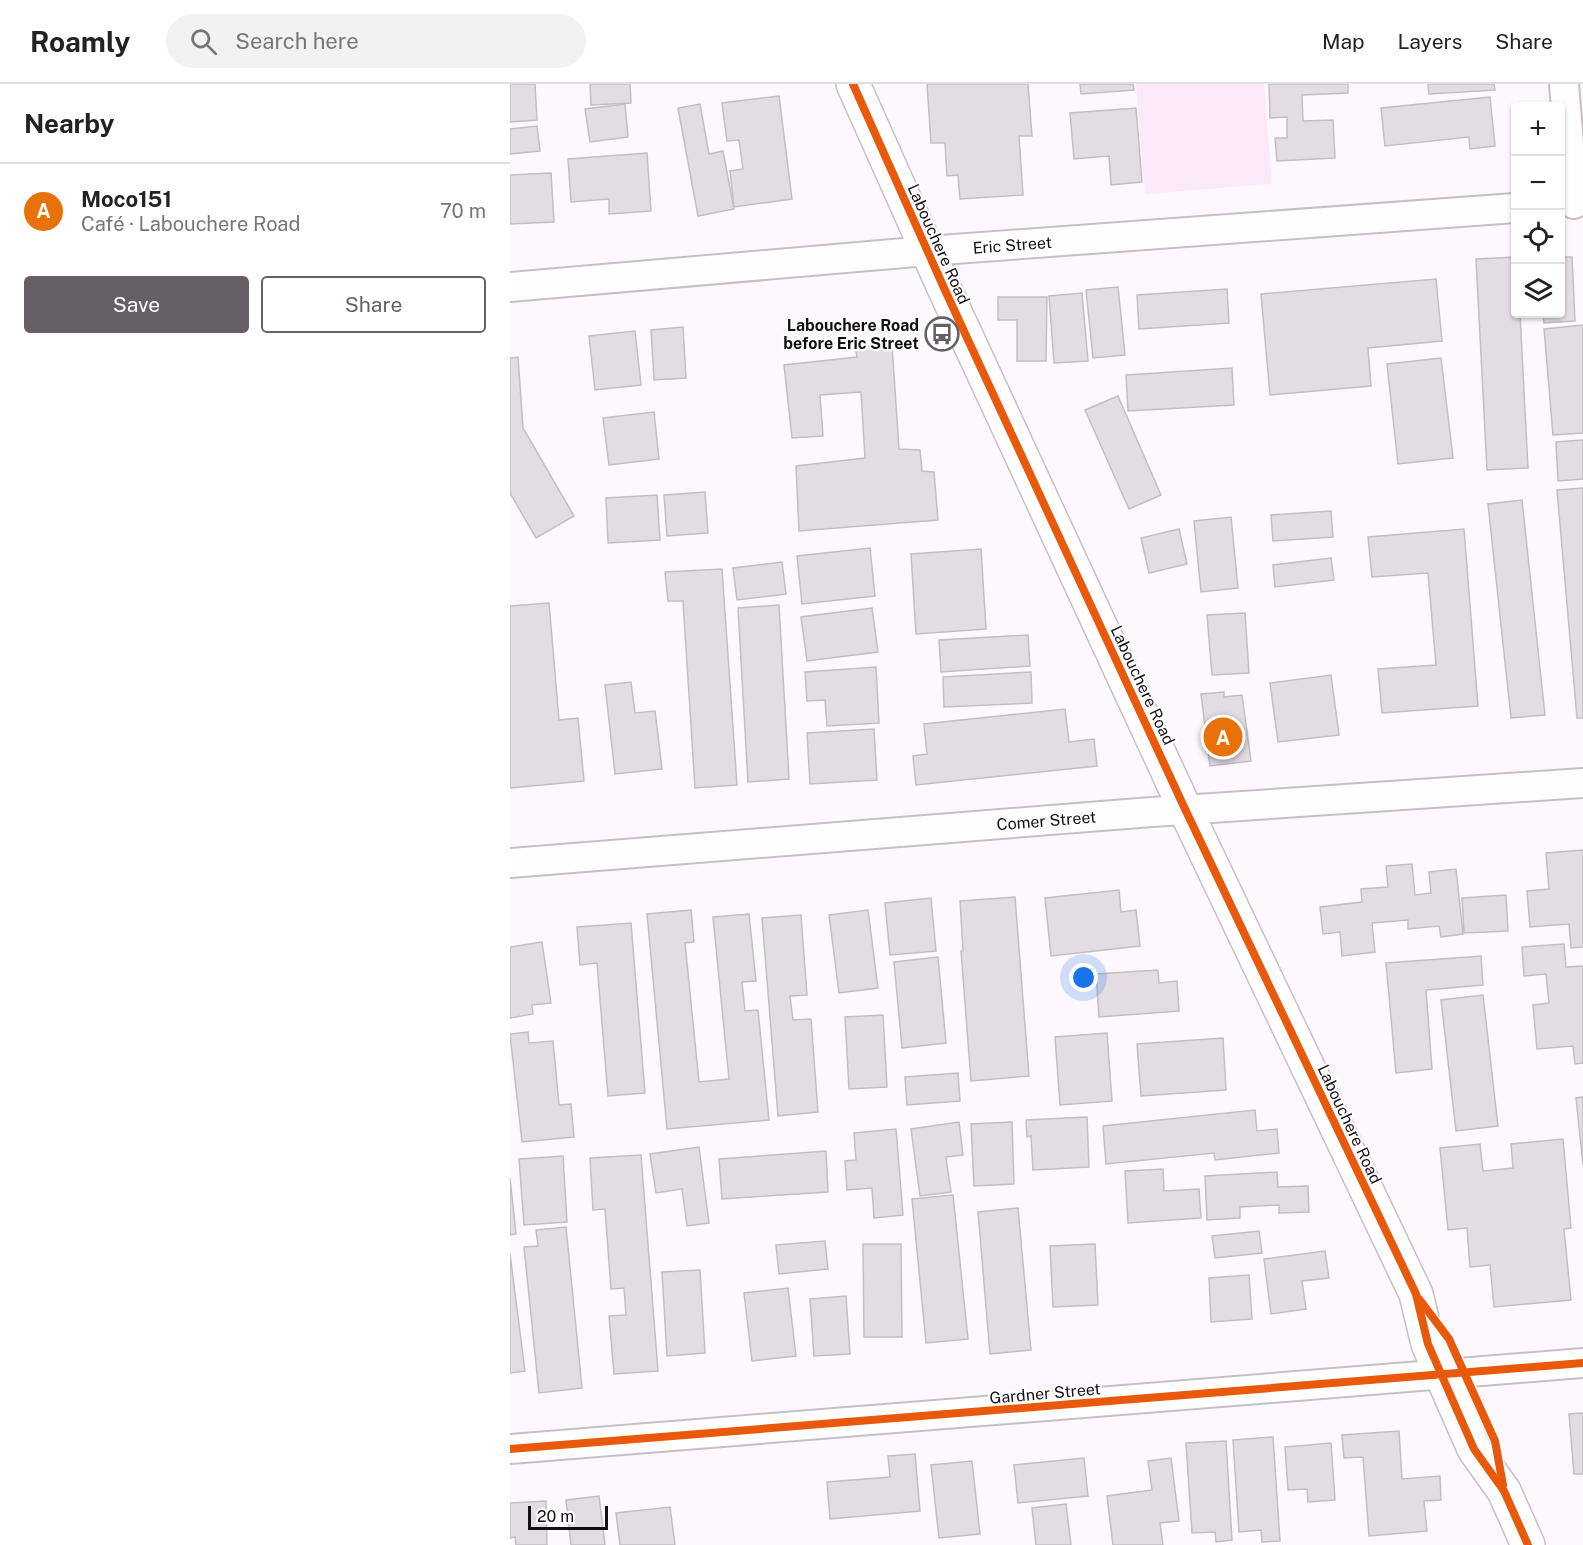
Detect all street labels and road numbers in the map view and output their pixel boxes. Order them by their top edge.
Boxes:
street label: Labouchere Road [904,181,974,307]
street label: Eric Street [972,233,1052,258]
street label: Labouchere Road [1107,623,1179,748]
street label: Comer Street [996,807,1097,834]
street label: Labouchere Road [1314,1062,1386,1187]
street label: Gardner Street [989,1379,1101,1408]

